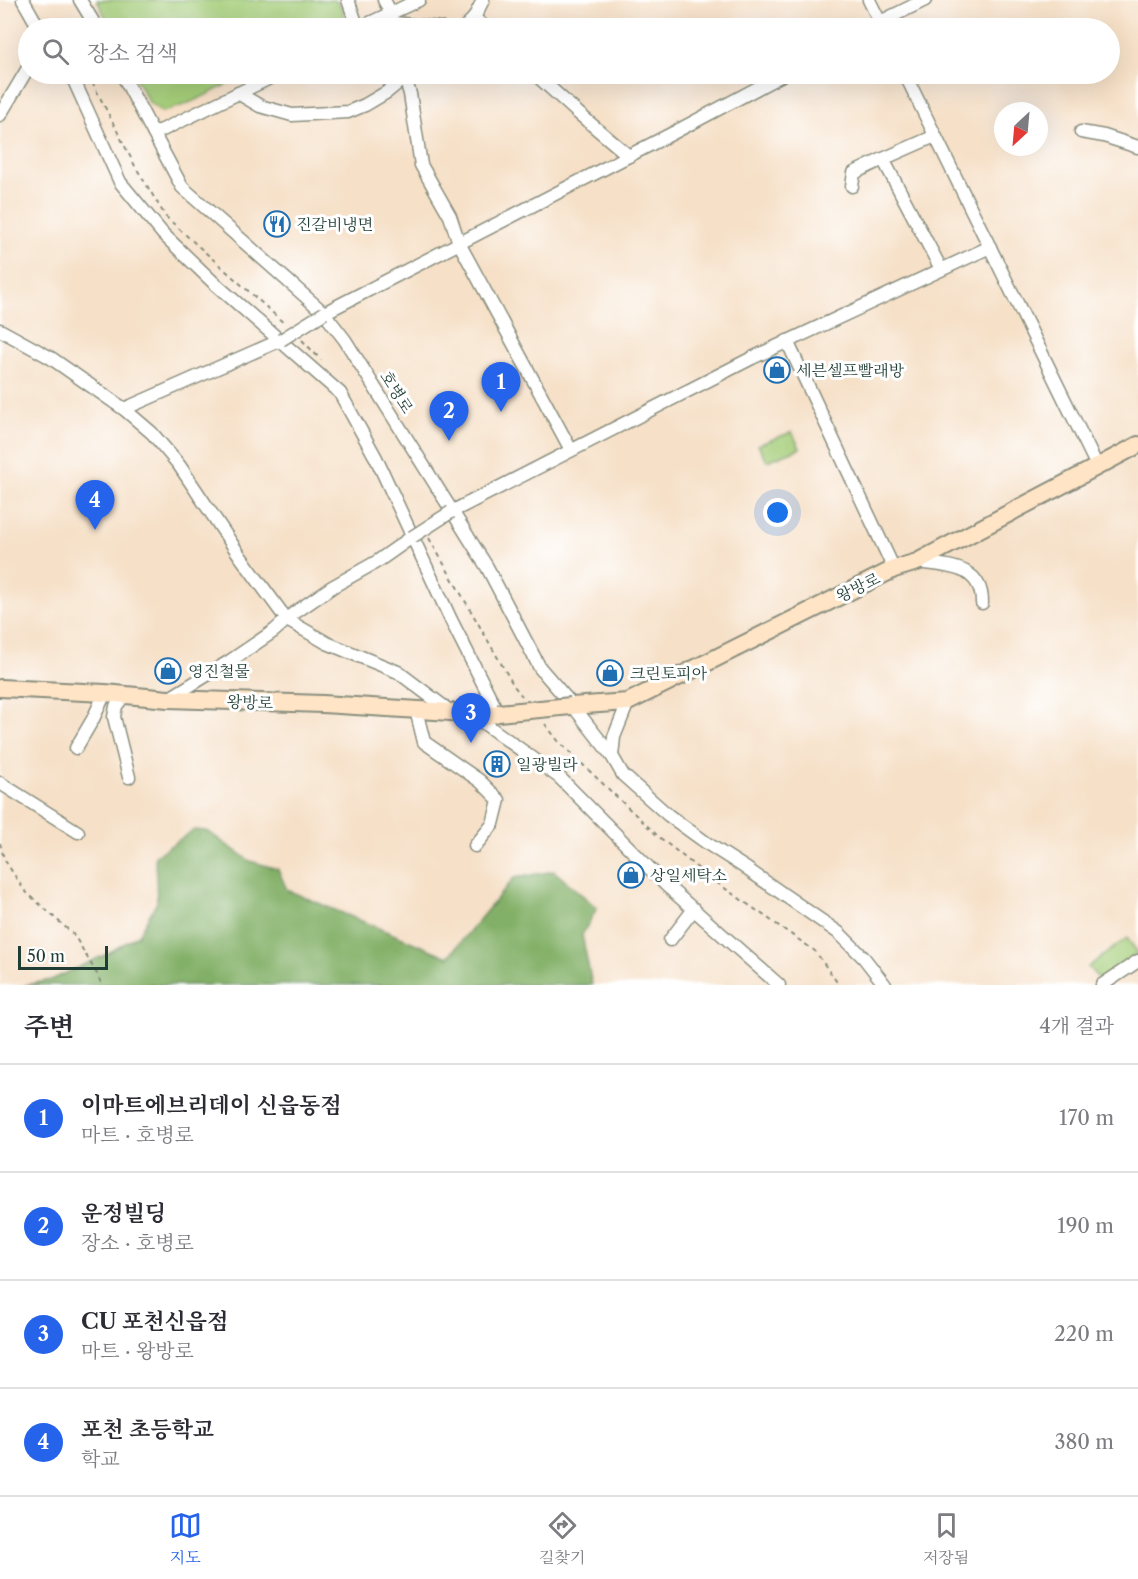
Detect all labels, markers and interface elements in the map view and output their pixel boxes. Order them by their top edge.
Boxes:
search box [18,18,1120,84]
icon: search [39,35,72,68]
text: 장소 검색 [87,40,178,67]
north arrow [994,102,1048,156]
restaurant icon: 진갈비냉면 [262,209,292,239]
place label: 진갈비냉면 [296,214,373,234]
shop icon: 세븐셀프빨래방 [762,355,792,385]
place label: 세븐셀프빨래방 [796,360,905,380]
pin: 1 [482,362,520,412]
street label: 호병로 [376,367,418,417]
pin: 2 [430,392,468,441]
pin: 4 [76,480,115,530]
your location [763,498,792,527]
street label: 왕방로 [833,568,884,606]
shop icon: 영진철물 [153,656,183,686]
shop icon: 크린토피아 [595,658,625,688]
place label: 영진철물 [188,661,250,681]
place label: 크린토피아 [630,663,708,683]
street label: 왕방로 [226,691,274,713]
pin: 3 [452,694,490,743]
building icon: 일광빌라 [482,749,512,779]
place label: 일광빌라 [516,754,578,774]
shop icon: 상일세탁소 [616,860,646,890]
place label: 상일세탁소 [650,865,727,885]
scale bar [18,943,108,971]
text: 50 m [27,946,65,966]
text: 주변 [24,1011,74,1043]
text: 4개 결과 [1039,1014,1114,1038]
text: 이마트에브리데이 신읍동점 [81,1092,342,1119]
text: 1 [39,1106,48,1130]
text: 170 m [1059,1106,1114,1130]
text: 마트 · 호병로 [81,1123,194,1147]
text: 운정빌딩 [81,1200,166,1227]
text: 2 [38,1214,49,1238]
text: 190 m [1057,1214,1114,1238]
text: 장소 · 호병로 [81,1231,194,1255]
text: CU 포천신읍점 [81,1308,228,1335]
text: 3 [38,1322,49,1346]
text: 220 m [1054,1322,1114,1346]
text: 마트 · 왕방로 [81,1339,194,1363]
text: 포천 초등학교 [81,1416,214,1443]
text: 4 [38,1430,49,1454]
text: 380 m [1055,1430,1114,1454]
text: 학교 [81,1447,120,1471]
tab: 지도 [169,1509,202,1568]
tab: 길찾기 [539,1509,585,1568]
tab: 저장됨 [923,1509,969,1568]

